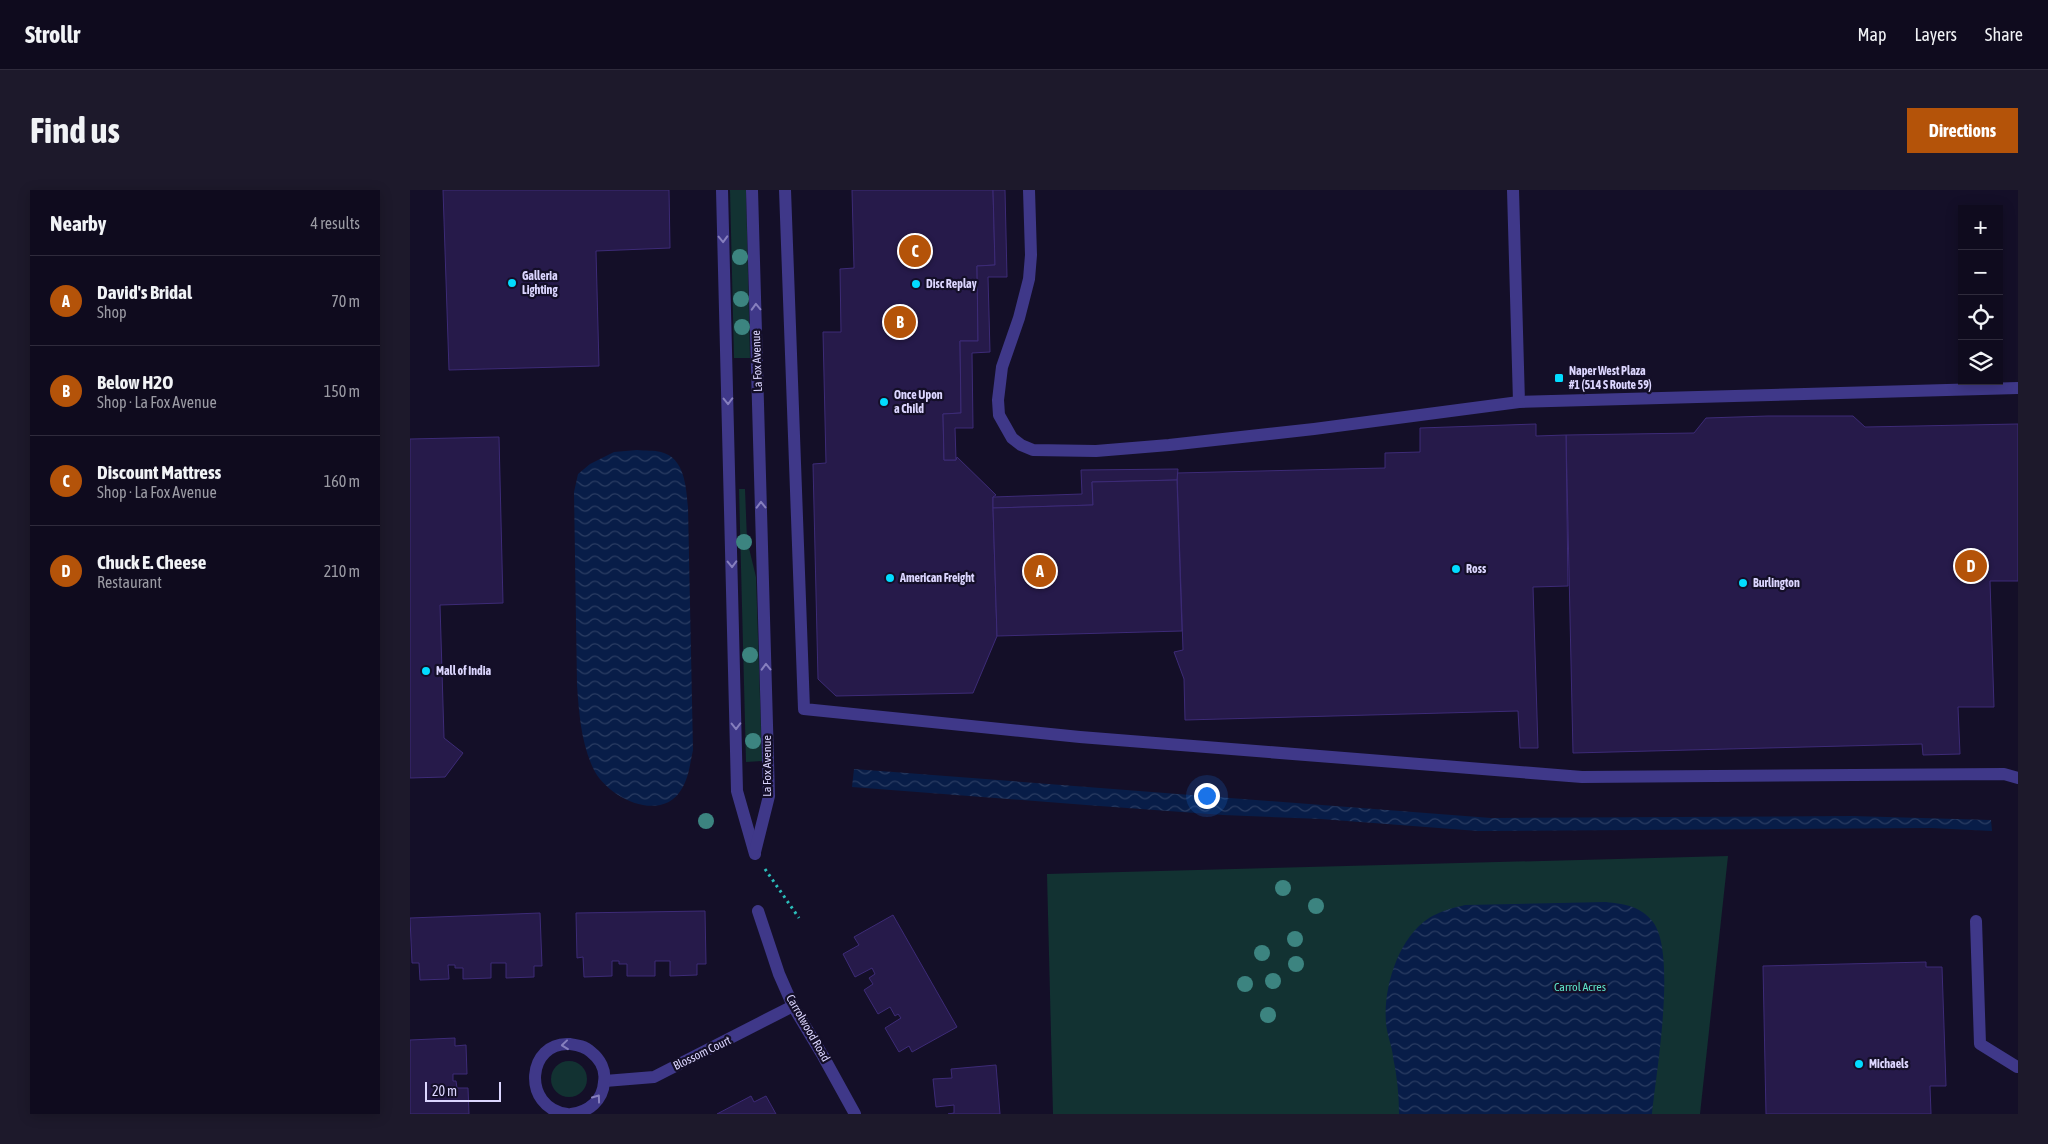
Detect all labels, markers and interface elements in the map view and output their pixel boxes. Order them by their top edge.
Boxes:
text: Strollr [25,21,80,48]
text: Map [1857,24,1886,45]
text: Layers [1914,24,1957,45]
text: Share [1985,24,2023,45]
button: Directions [1907,108,2018,153]
text: Find us [30,110,120,150]
map controls [1958,205,2003,385]
button: + [1958,205,2003,250]
text: Nearby [50,211,106,235]
text: 4 results [310,214,360,232]
pin: C [899,232,931,270]
one-way arrow [718,235,729,243]
button: − [1958,250,2003,295]
place label: Galleria Lighting [522,269,558,297]
marker: Galleria Lighting [506,277,518,289]
place label: Disc Replay [926,277,977,291]
marker: Disc Replay [910,278,922,290]
text: David's Bridal [97,281,192,303]
text: A [62,292,70,310]
text: 70 m [331,292,360,310]
button: locate [1958,295,2003,340]
text: Shop [97,303,127,321]
one-way arrow [750,303,761,311]
pin: B [884,303,916,341]
street label: La Fox Avenue [749,330,765,392]
button: layers [1958,340,2003,385]
place label: Naper West Plaza #1 (514 S Route 59) [1568,364,1652,392]
text: Below H2O [97,371,173,393]
marker: Naper West Plaza #1 (514 S Route 59) [1553,372,1565,384]
text: B [62,382,70,400]
text: 150 m [324,382,360,400]
place label: Once Upon a Child [894,388,943,416]
text: Shop · La Fox Avenue [97,393,217,411]
marker: Once Upon a Child [878,396,890,408]
one-way arrow [723,398,733,405]
text: Discount Mattress [97,461,221,483]
text: C [62,472,70,490]
text: 160 m [324,472,360,490]
text: Shop · La Fox Avenue [97,483,217,501]
one-way arrow [756,500,767,508]
pin: D [1955,547,1987,585]
text: Chuck E. Cheese [97,551,206,573]
pin: A [1024,552,1056,590]
one-way arrow [727,560,737,568]
text: D [62,562,70,580]
text: 210 m [324,562,360,580]
place label: Ross [1466,562,1487,576]
marker: Ross [1450,563,1462,575]
place label: American Freight [899,571,975,585]
marker: American Freight [884,572,896,584]
text: Restaurant [97,573,162,591]
place label: Burlington [1753,576,1800,590]
marker: Burlington [1737,577,1749,589]
one-way arrow [760,663,771,671]
place label: Mall of India [436,664,492,678]
marker: Mall of India [420,665,432,677]
one-way arrow [731,722,741,730]
street label: La Fox Avenue [760,735,774,797]
your location [1194,783,1220,809]
park label: Carrol Acres [1554,980,1606,994]
street label: Carrolwood Road [783,992,833,1064]
street label: Blossom Court [671,1033,734,1073]
one-way arrow [561,1039,569,1050]
place label: Michaels [1869,1057,1909,1071]
marker: Michaels [1853,1058,1865,1070]
scale bar [425,1079,501,1102]
text: 20 m [432,1083,457,1099]
one-way arrow [591,1094,600,1104]

